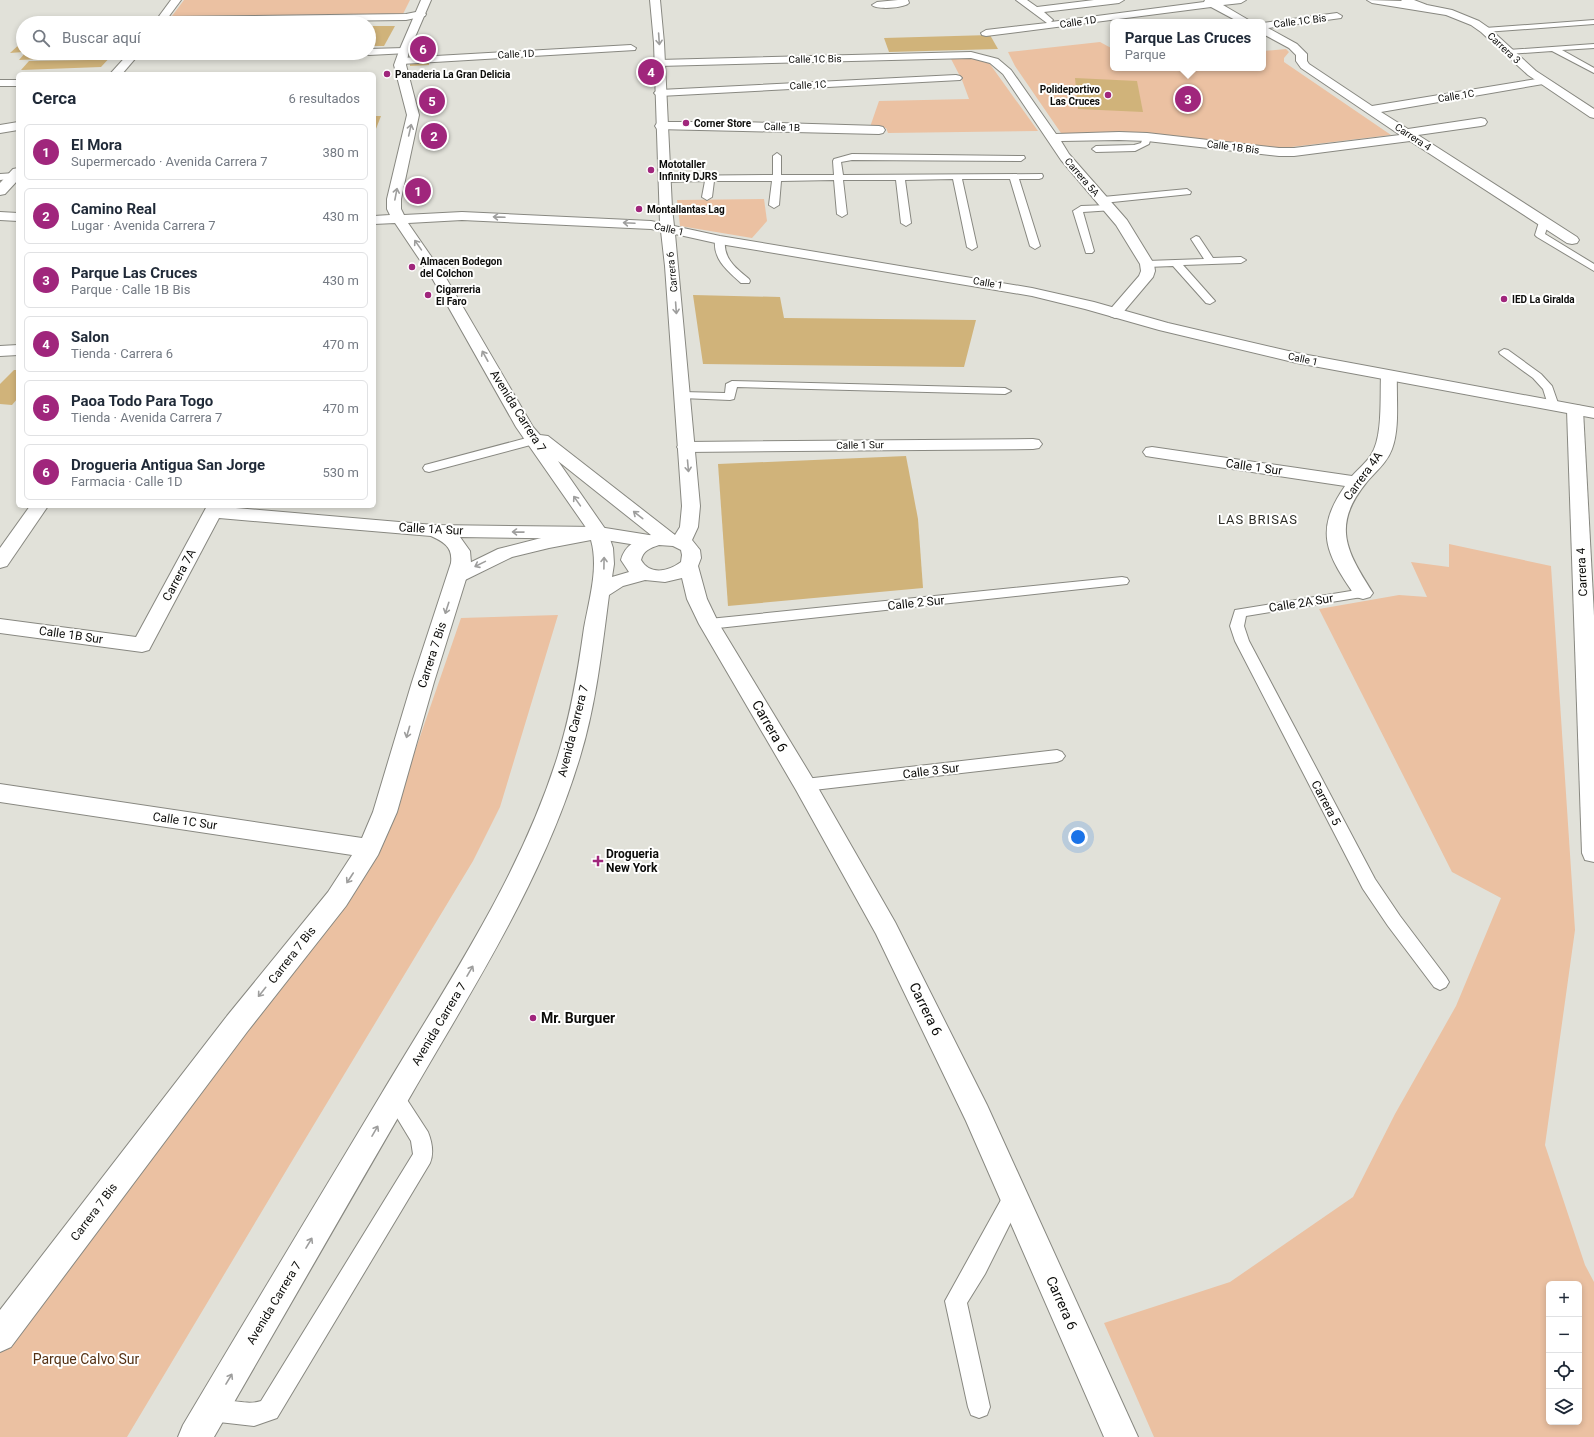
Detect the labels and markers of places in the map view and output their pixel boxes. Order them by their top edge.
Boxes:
pin: 6 [410,34,436,64]
pin: 4 [638,57,664,87]
marker: Panaderia La Gran Delicia [382,69,392,79]
place label: Panaderia La Gran Delicia [395,69,511,80]
place label: Polideportivo Las Cruces [1040,84,1100,107]
pin: 3 [1175,84,1201,114]
pin: 5 [419,86,445,116]
marker: Polideportivo Las Cruces [1103,90,1113,100]
marker: Corner Store [681,118,691,128]
place label: Corner Store [694,118,752,129]
pin: 2 [421,121,447,151]
place label: Mototaller Infinity DJRS [659,159,717,182]
marker: Mototaller Infinity DJRS [646,165,656,175]
pin: 1 [405,176,431,206]
marker: Montallantas Lag [634,204,644,214]
place label: Montallantas Lag [647,204,725,215]
place label: Almacen Bodegon del Colchon [420,256,502,279]
marker: Almacen Bodegon del Colchon [407,262,417,272]
place label: Cigarreria El Faro [436,284,481,307]
marker: Cigarreria El Faro [423,290,433,300]
marker: IED La Giralda [1499,294,1509,304]
place label: IED La Giralda [1512,294,1575,305]
place label: Drogueria New York [606,847,659,875]
marker: Drogueria New York [593,856,603,866]
place label: Mr. Burguer [541,1010,615,1026]
marker: Mr. Burguer [528,1013,538,1023]

